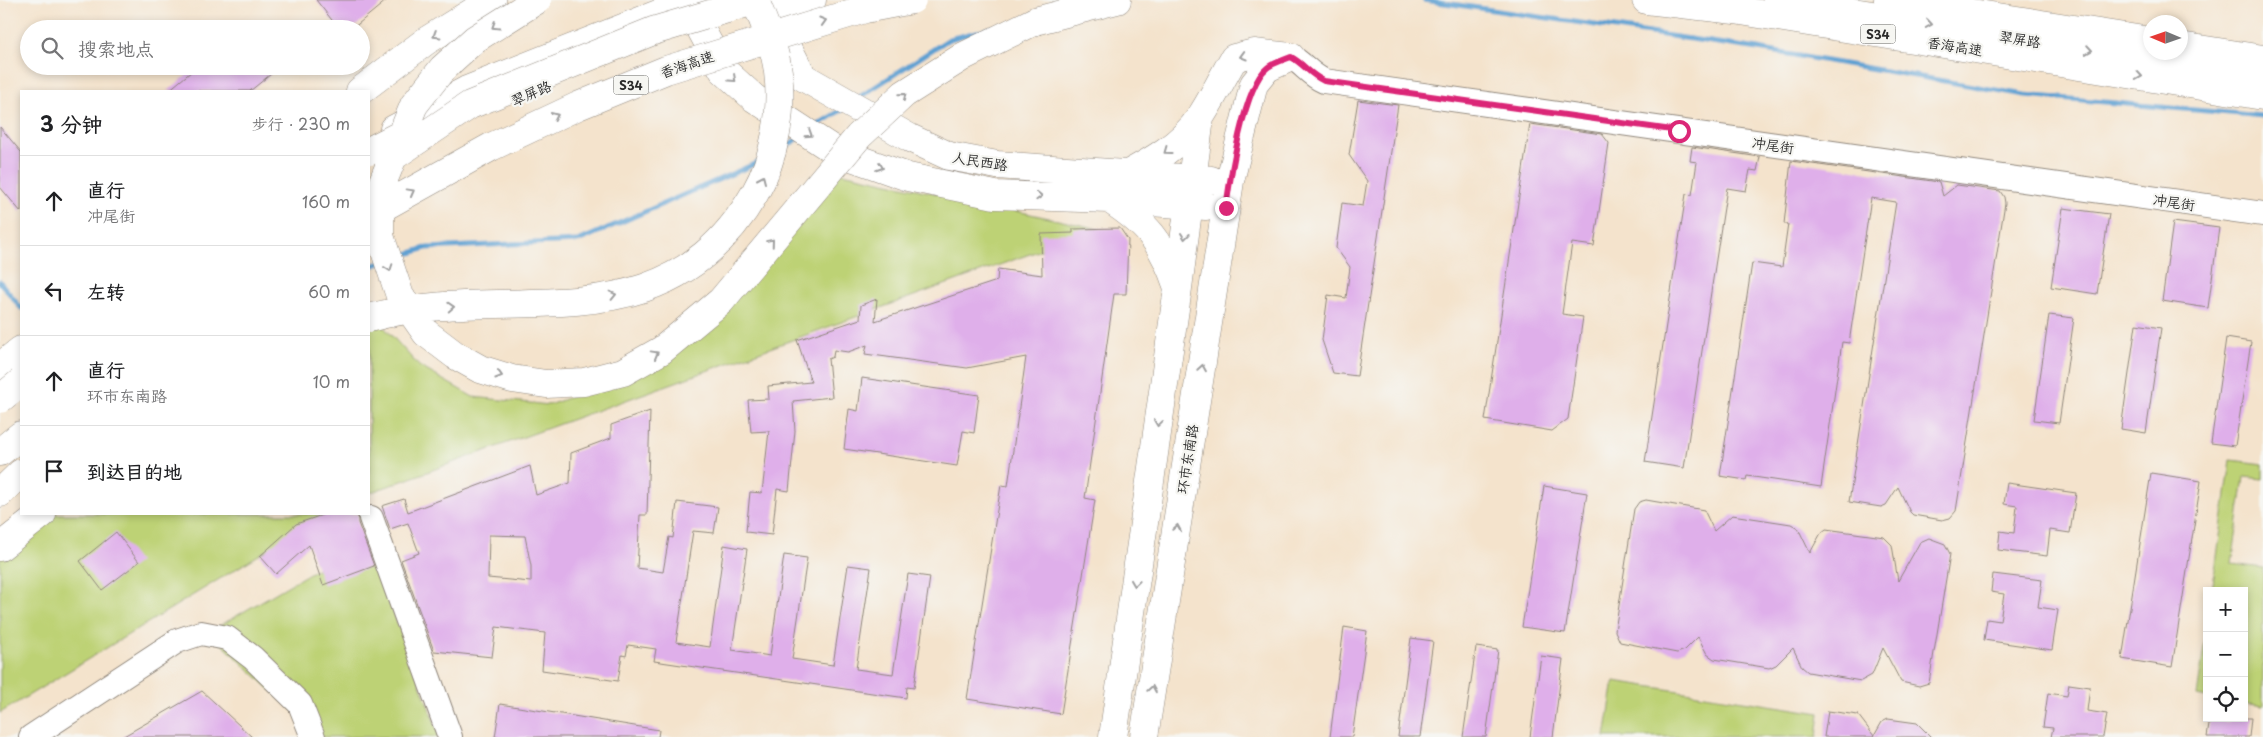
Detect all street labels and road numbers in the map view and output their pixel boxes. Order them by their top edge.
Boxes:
road number: S34 [1860,24,1896,44]
street label: 翠屏路 [1998,25,2042,53]
street label: 香海高速 [1926,31,1984,61]
street label: 香海高速 [657,45,717,83]
street label: 翠屏路 [508,75,554,111]
road number: S34 [614,76,648,94]
street label: 冲尾街 [1751,132,1795,158]
street label: 人民西路 [951,146,1009,176]
street label: 冲尾街 [2152,189,2196,215]
street label: 环市东南路 [1171,423,1203,495]

